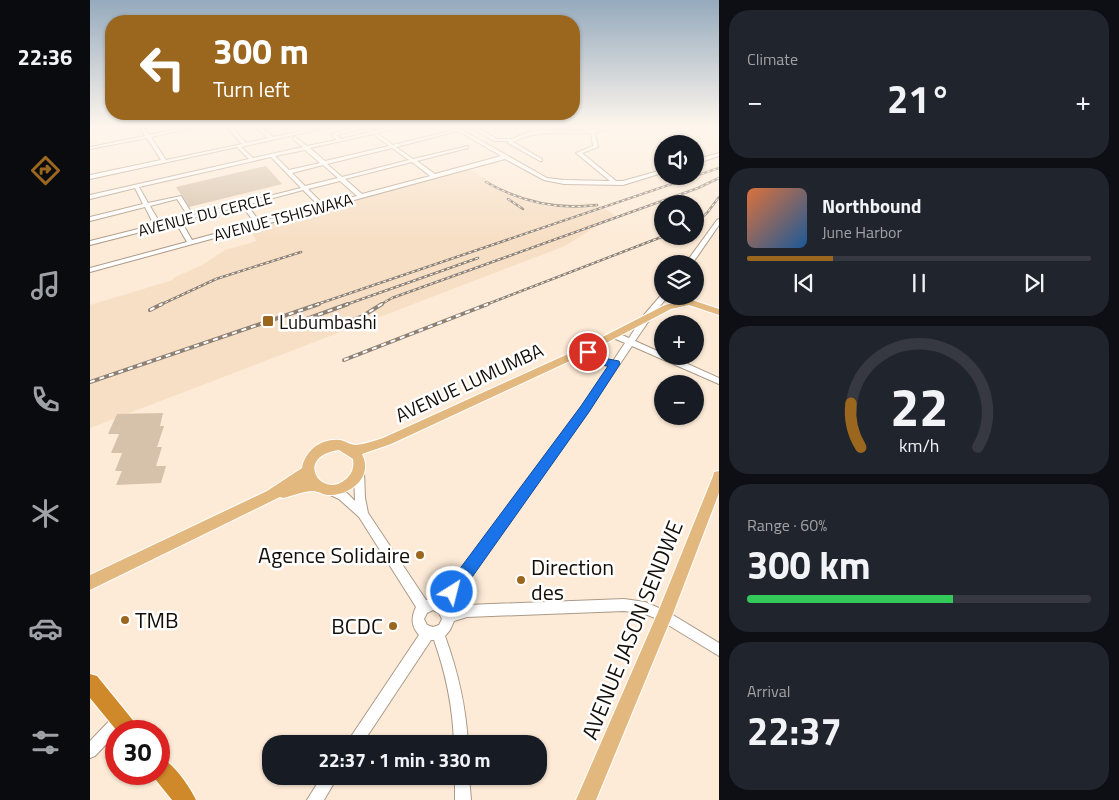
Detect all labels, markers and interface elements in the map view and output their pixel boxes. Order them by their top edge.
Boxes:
text: 300 m [213,24,309,78]
icon: left [130,35,195,100]
text: 22:36 [18,40,72,74]
text: Climate [747,47,798,71]
text: 21° [887,70,951,128]
text: Turn left [213,72,290,106]
text: − [747,79,763,122]
text: + [1075,79,1091,122]
map controls [654,135,704,425]
button: sound [654,135,704,185]
icon: directions [28,153,63,188]
street label: AVENUE DU CERCLE [135,186,275,242]
street label: AVENUE TSHISWAKA [211,187,356,247]
text: Northbound [822,191,922,220]
button: search [654,195,704,245]
text: June Harbor [822,220,902,244]
button: layers [654,255,704,305]
icon: music [28,268,63,303]
icon: previous [790,269,818,297]
icon: pause [905,269,933,297]
icon: next [1020,269,1048,297]
place label: Lubumbashi [279,307,377,336]
marker: Lubumbashi [261,314,275,328]
button: + [654,315,704,365]
pin [567,331,609,373]
street label: AVENUE LUMUMBA [390,335,548,429]
icon: arrive [574,338,602,366]
text: 22 [890,367,948,446]
button: − [654,375,704,425]
icon: phone [28,382,63,417]
text: km/h [899,432,939,459]
icon: climate [28,496,63,531]
text: Range · 60% [747,513,827,537]
street label: AVENUE JASON SENDWE [572,515,692,745]
text: 300 km [747,536,871,594]
place label: Agence Solidaire [258,538,410,572]
marker: Agence Solidaire [414,549,426,561]
place label: Direction des [531,550,614,609]
position arrow [425,565,477,617]
marker: Direction des [515,574,527,586]
place label: TMB [135,603,179,637]
place label: BCDC [331,609,383,643]
icon: car [28,611,63,646]
marker: TMB [119,614,131,626]
marker: BCDC [387,620,399,632]
text: Arrival [747,679,790,703]
text: 22:37 [747,702,842,760]
speed limit sign: 30 [105,720,170,785]
icon: filters [28,725,63,760]
text: 22:37 · 1 min · 330 m [318,745,491,774]

